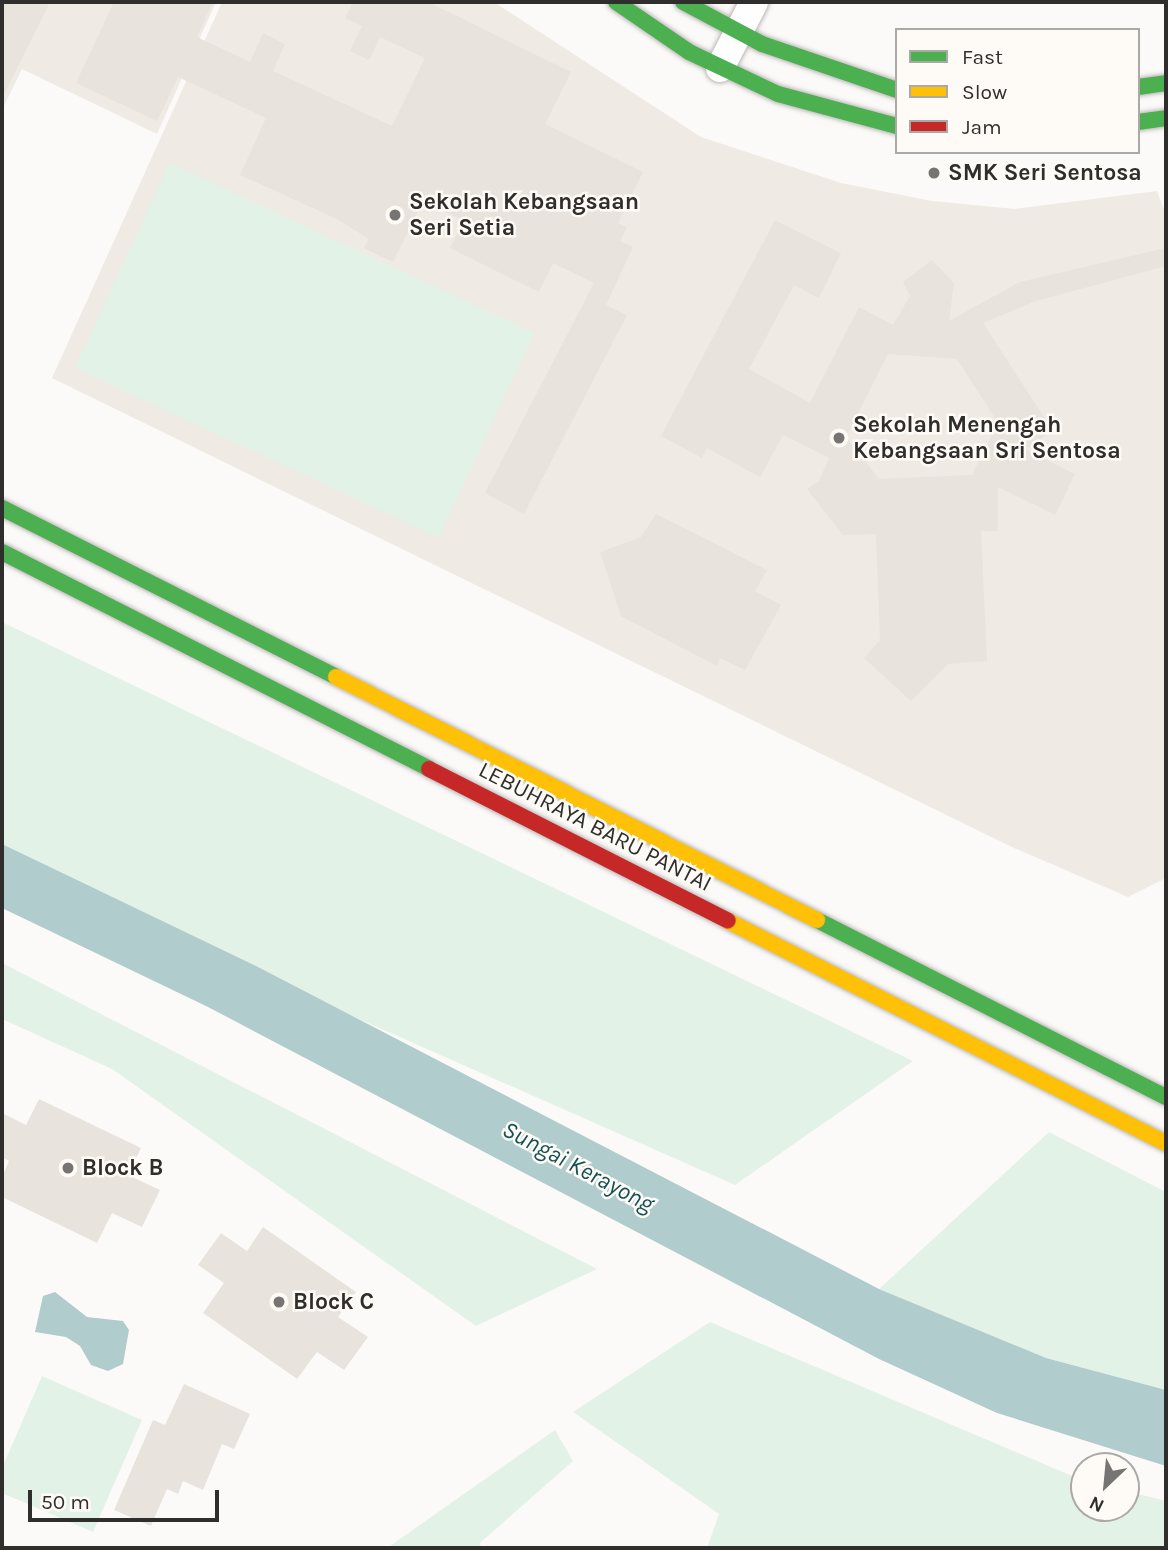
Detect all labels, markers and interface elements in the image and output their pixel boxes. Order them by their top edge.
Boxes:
legend [895,28,1140,154]
text: Fast [962,45,1003,69]
text: Slow [962,80,1007,104]
text: Jam [962,115,1002,139]
place label: SMK Seri Sentosa [948,159,1142,187]
marker: SMK Seri Sentosa [926,165,942,181]
place label: Sekolah Kebangsaan Seri Setia [409,188,639,242]
marker: Sekolah Kebangsaan Seri Setia [387,207,403,223]
place label: Sekolah Menengah Kebangsaan Sri Sentosa [853,411,1121,465]
marker: Sekolah Menengah Kebangsaan Sri Sentosa [831,430,847,446]
street label: LEBUHRAYA BARU PANTAI [474,756,716,898]
water label: Sungai Kerayong [497,1115,659,1219]
place label: Block B [82,1154,163,1182]
marker: Block B [60,1160,76,1176]
place label: Block C [293,1288,374,1316]
marker: Block C [271,1294,287,1310]
north arrow [1070,1452,1140,1522]
scale bar [32,1476,222,1520]
text: 50 m [41,1490,90,1514]
text: N [1086,1491,1108,1517]

